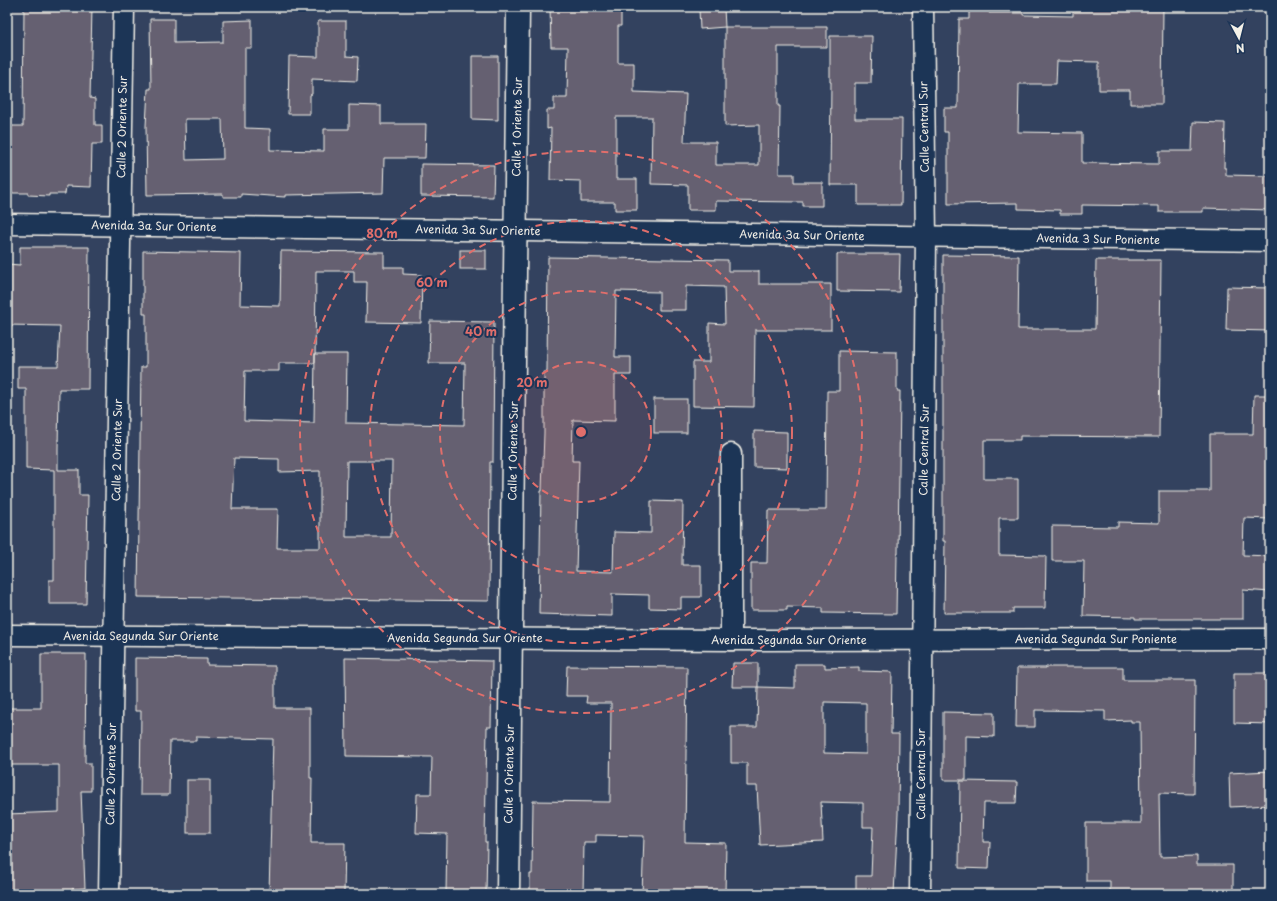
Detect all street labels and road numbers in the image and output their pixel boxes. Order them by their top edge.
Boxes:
street label: Calle 2 Oriente Sur [112,75,131,178]
street label: Calle 1 Oriente Sur [507,76,526,177]
street label: Calle Central Sur [914,80,933,173]
street label: Avenida 3a Sur Oriente [91,216,217,235]
street label: Avenida 3a Sur Oriente [415,220,541,239]
street label: Avenida 3a Sur Oriente [739,225,865,244]
street label: Avenida 3 Sur Poniente [1036,229,1160,248]
street label: Calle 2 Oriente Sur [107,398,126,501]
street label: Calle 1 Oriente Sur [503,400,522,501]
street label: Calle Central Sur [914,403,933,496]
street label: Avenida Segunda Sur Oriente [63,627,219,644]
street label: Avenida Segunda Sur Oriente [387,629,543,646]
street label: Avenida Segunda Sur Poniente [1015,630,1177,647]
street label: Avenida Segunda Sur Oriente [711,631,867,648]
street label: Calle 2 Oriente Sur [101,722,120,825]
street label: Calle 1 Oriente Sur [499,723,518,824]
street label: Calle Central Sur [912,727,929,820]

